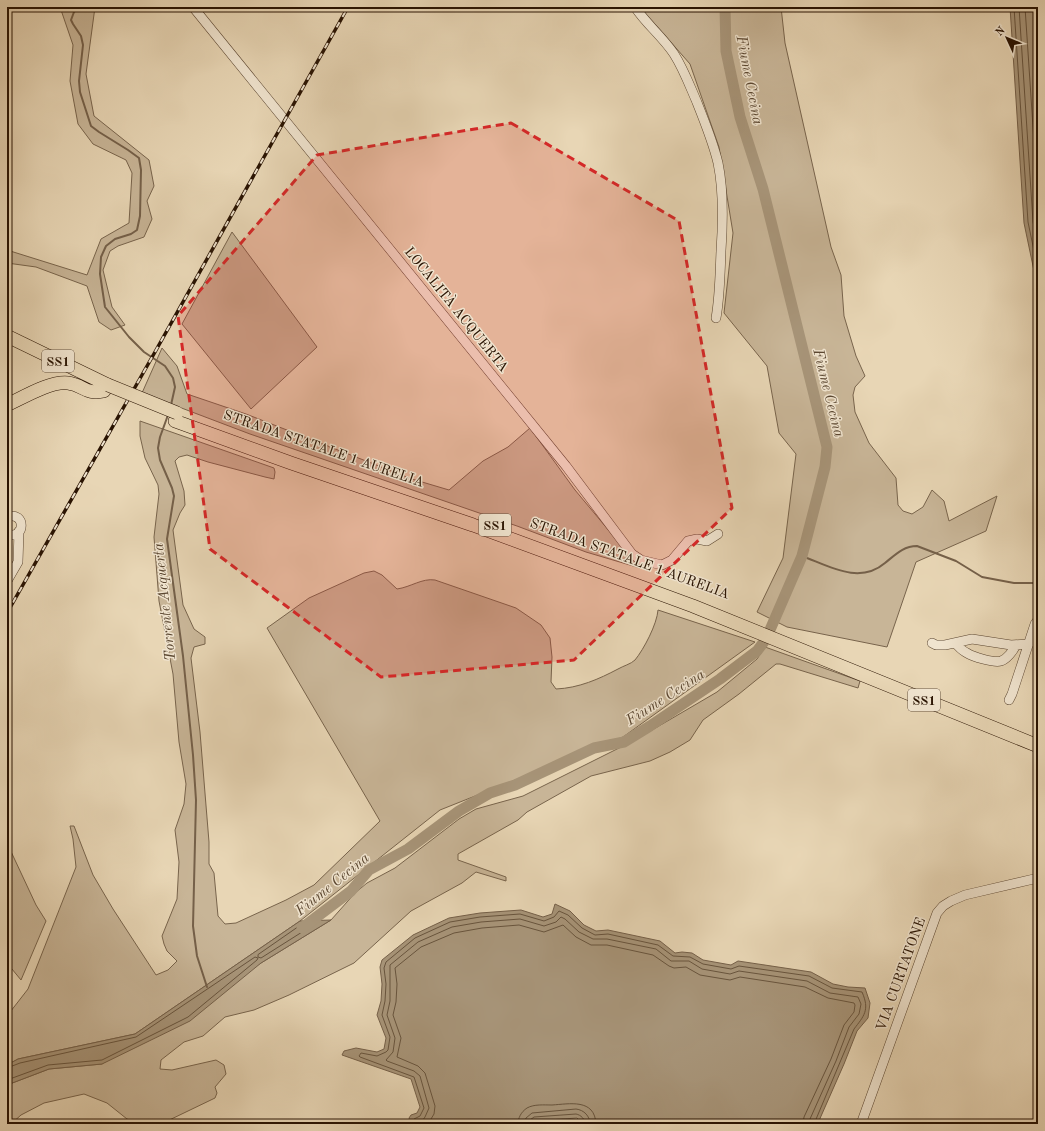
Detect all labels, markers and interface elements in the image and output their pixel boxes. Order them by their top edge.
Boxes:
north arrow [987,18,1027,58]
text: N [994,25,1008,39]
water label: Fiume Cecina [732,33,765,126]
street label: LOCALITÀ ACQUERTA [402,243,513,375]
water label: Fiume Cecina [809,347,846,439]
road number: SS1 [42,350,74,372]
street label: STRADA STATALE 1 AURELIA [221,408,426,490]
road number: SS1 [479,514,511,536]
street label: STRADA STATALE 1 AURELIA [528,516,732,602]
water label: Torrente Acquerta [152,542,179,662]
water label: Fiume Cecina [623,667,708,730]
road number: SS1 [908,689,940,711]
water label: Fiume Cecina [292,851,373,920]
street label: VIA CURTATONE [874,916,928,1033]

